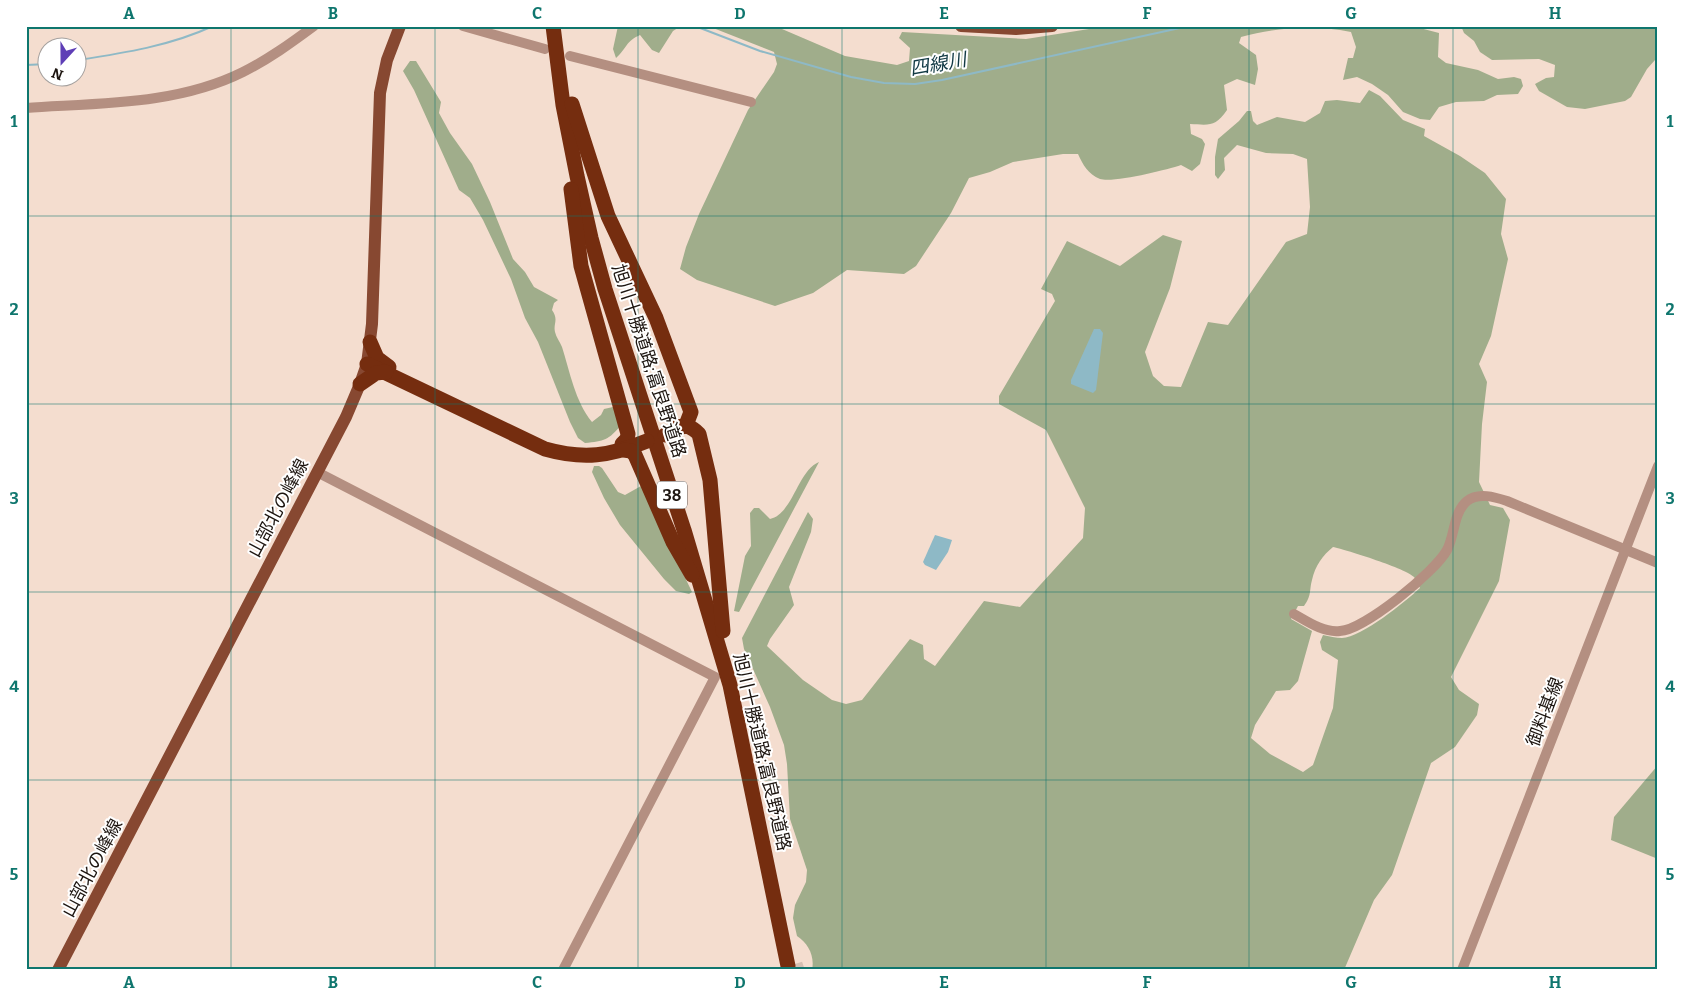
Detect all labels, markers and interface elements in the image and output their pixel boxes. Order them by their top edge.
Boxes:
text: A [123,4,135,23]
text: B [328,4,338,23]
text: C [532,4,542,23]
text: D [734,4,746,23]
text: E [939,4,949,23]
text: F [1143,4,1152,23]
text: G [1345,4,1357,23]
text: H [1549,4,1562,23]
north arrow [38,38,88,88]
water label: 四線川 [908,47,970,80]
text: N [49,64,66,84]
text: 1 [11,112,18,131]
text: 1 [1667,112,1674,131]
street label: 旭川十勝道路;富良野道路 [607,262,691,460]
text: 2 [9,300,19,319]
text: 2 [1665,300,1675,319]
street label: 山部北の峰線 [243,455,313,561]
road number: 38 [657,482,687,508]
text: 3 [9,489,19,508]
text: 3 [1665,489,1675,508]
street label: 旭川十勝道路;富良野道路 [729,651,795,853]
street label: 御料基線 [1522,674,1568,750]
text: 4 [9,677,19,696]
text: 4 [1665,677,1675,696]
street label: 山部北の峰線 [57,815,127,921]
text: 5 [10,865,19,884]
text: 5 [1666,865,1675,884]
text: A [123,973,135,992]
text: B [328,973,338,992]
text: C [532,973,542,992]
text: D [734,973,746,992]
text: E [939,973,949,992]
text: F [1143,973,1152,992]
text: G [1345,973,1357,992]
text: H [1549,973,1562,992]

